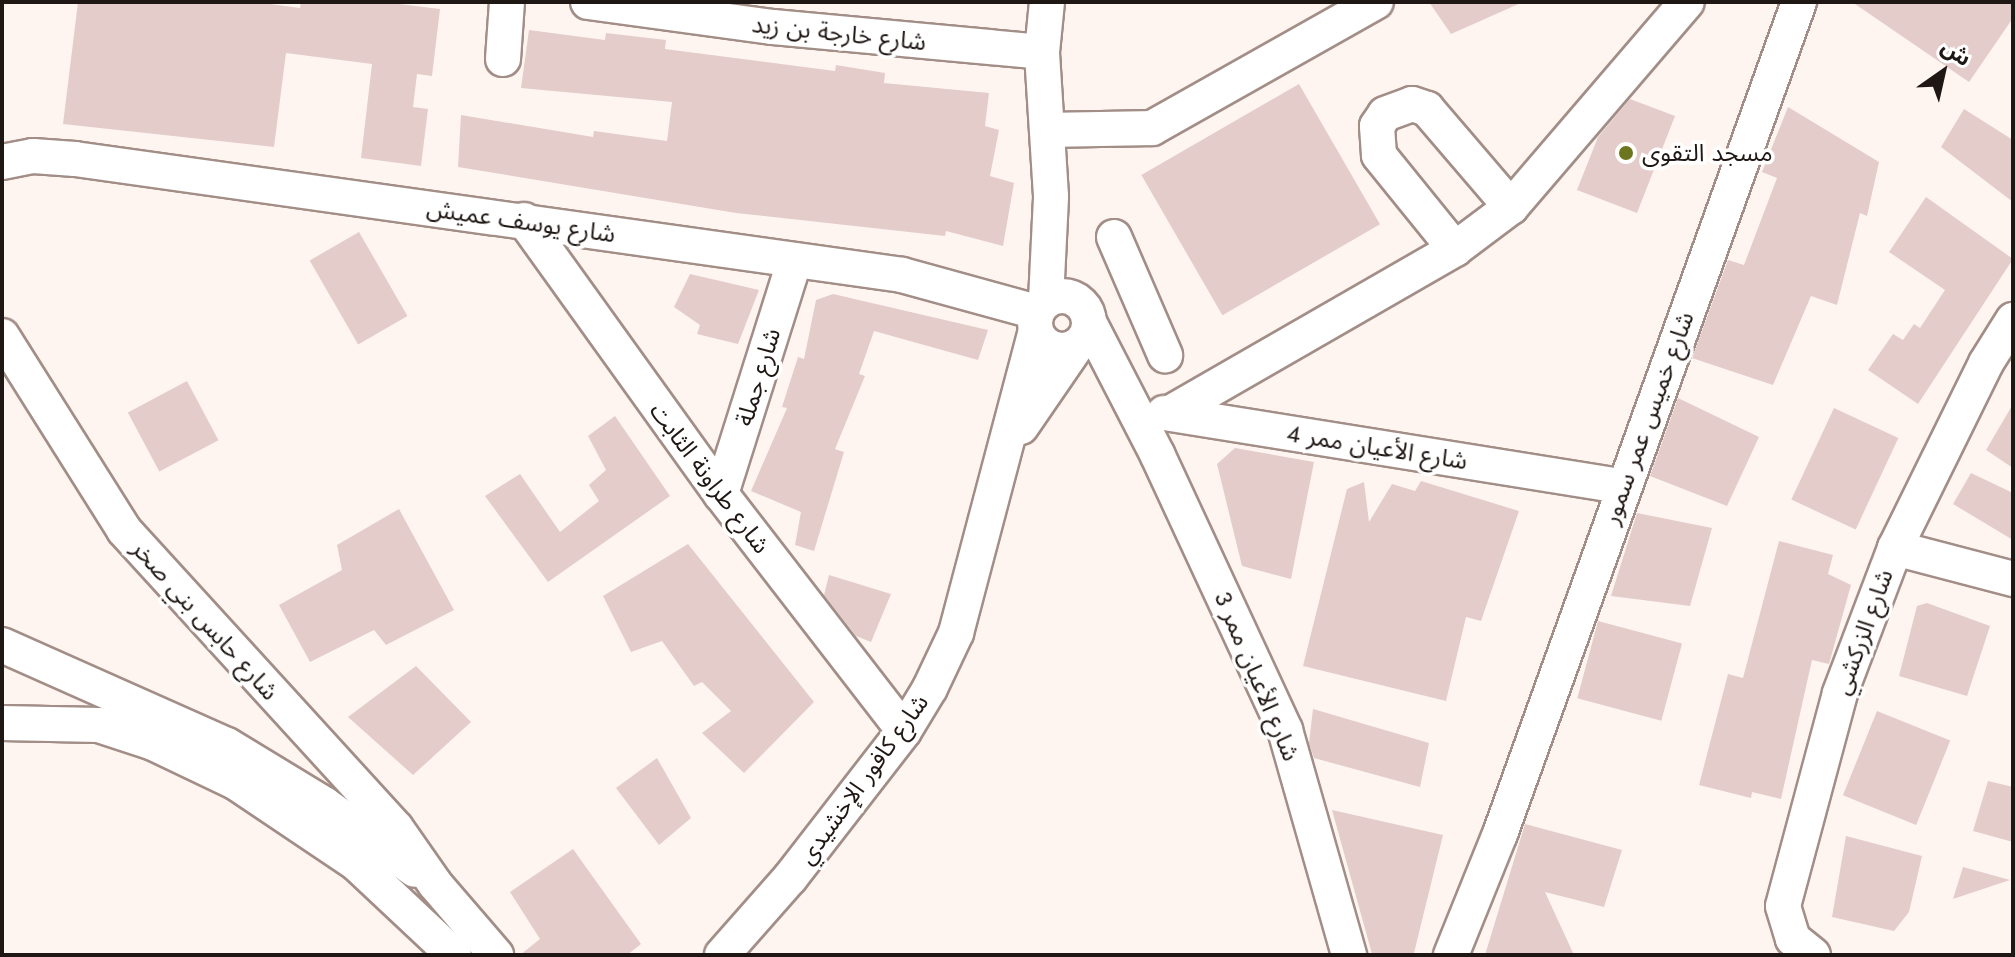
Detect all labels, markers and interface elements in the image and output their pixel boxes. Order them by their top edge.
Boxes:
street label: شارع خارجة بن زيد [750,10,928,56]
text: ش [1935,30,1978,74]
north arrow [1903,32,1983,112]
place label: مسجد التقوى [1642,139,1773,167]
marker: مسجد التقوى [1617,144,1635,162]
street label: شارع يوسف عميش [425,194,617,248]
street label: شارع خميس عمر سمور [1596,308,1700,528]
street label: شارع جملة [729,325,787,429]
street label: شارع طراونة الثابت [644,397,776,559]
street label: شارع الأعيان ممر 4 [1285,419,1469,475]
street label: شارع حابس بني صخر [126,534,284,706]
street label: شارع الزركشي [1827,565,1899,699]
street label: شارع الأعيان ممر 3 [1208,587,1306,765]
street label: شارع كافور الإخشيدي [792,688,934,870]

